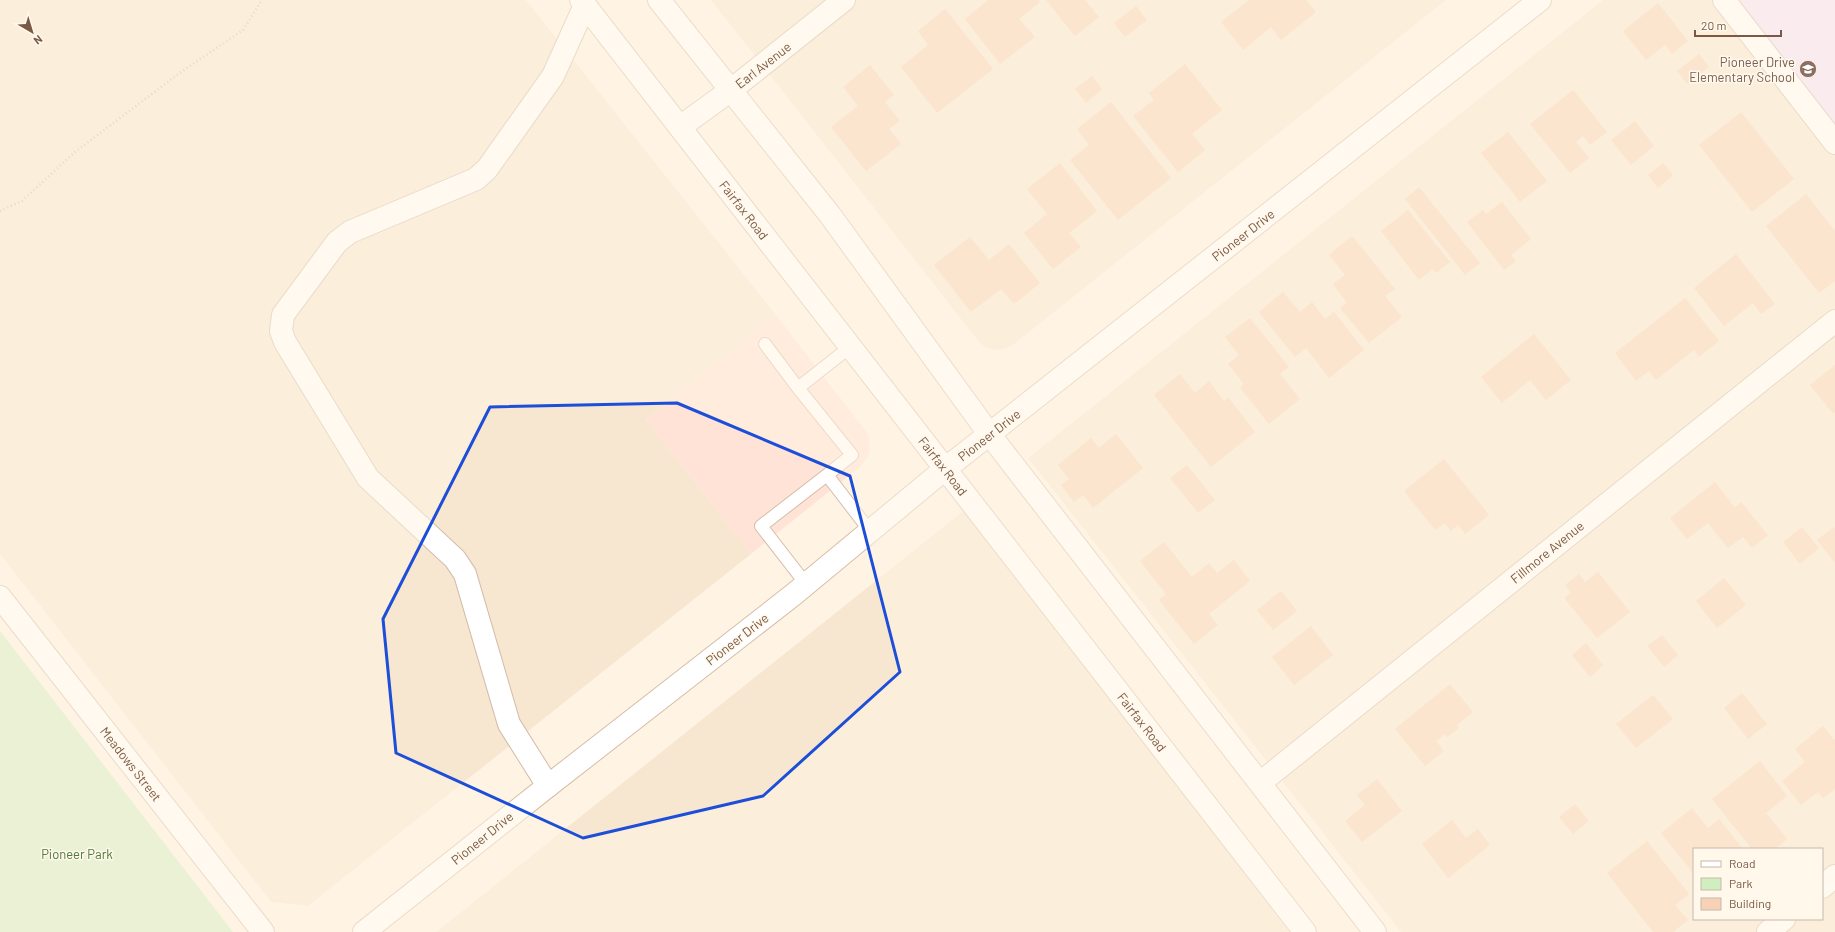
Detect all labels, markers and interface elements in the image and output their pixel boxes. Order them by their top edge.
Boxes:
north arrow [12,12,52,52]
scale bar [1695,12,1781,38]
text: 20 m [1701,18,1727,32]
text: N [32,33,45,48]
street label: Earl Avenue [732,38,794,92]
place label: Pioneer Drive Elementary School [1689,54,1795,85]
school or university icon: Pioneer Drive Elementary School [1798,59,1818,79]
street label: Fairfax Road [716,177,772,243]
street label: Pioneer Drive [1208,206,1278,264]
street label: Pioneer Drive [954,406,1024,464]
street label: Fairfax Road [915,433,971,499]
street label: Fillmore Avenue [1507,517,1587,587]
street label: Pioneer Drive [702,610,772,668]
street label: Fairfax Road [1114,689,1170,755]
street label: Meadows Street [97,724,165,804]
street label: Pioneer Drive [448,808,516,868]
park label: Pioneer Park [41,846,113,862]
legend [1693,848,1823,920]
text: Road [1729,856,1756,870]
text: Park [1729,876,1753,890]
text: Building [1729,896,1771,910]

